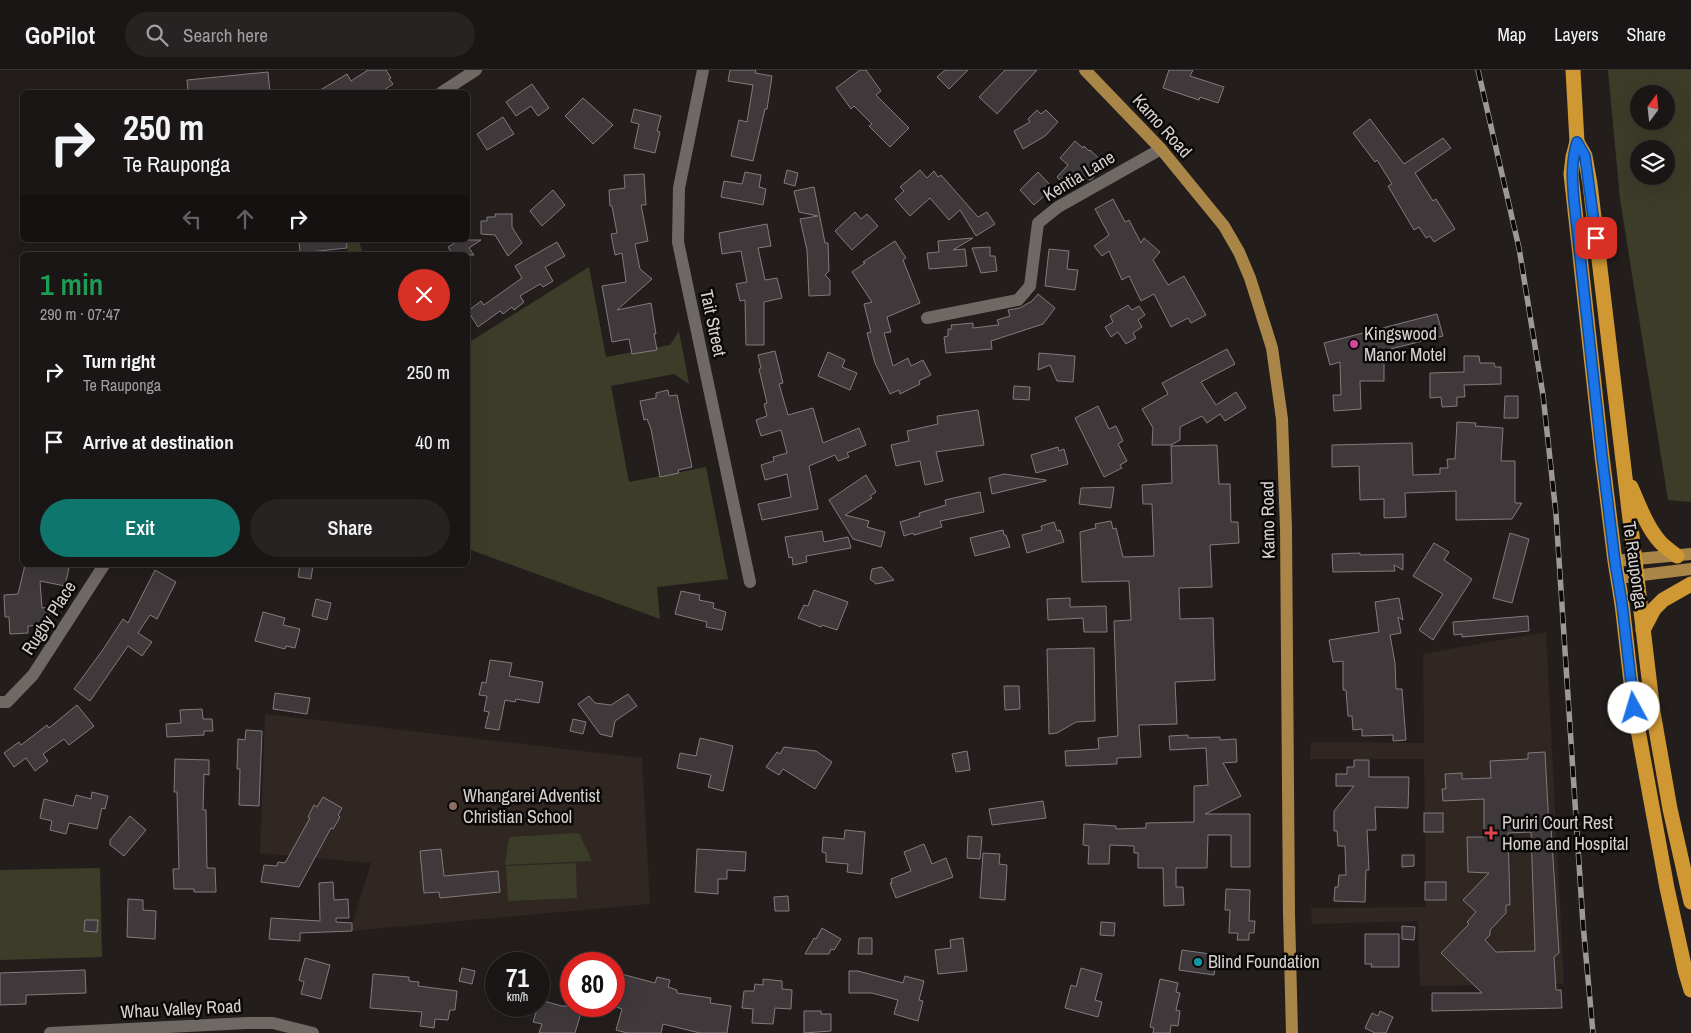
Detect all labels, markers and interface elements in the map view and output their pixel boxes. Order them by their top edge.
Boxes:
search box [125,12,475,57]
text: GoPilot [25,19,95,51]
icon: search [143,21,171,49]
text: Search here [183,22,268,48]
text: Map [1498,22,1526,47]
text: Layers [1554,22,1599,47]
text: Share [1627,22,1666,47]
north arrow [1630,85,1675,130]
map controls [1630,85,1675,185]
street label: Kamo Road [1127,88,1198,163]
text: 250 m [123,104,204,151]
icon: right [40,110,105,175]
button: layers [1630,140,1675,185]
street label: Kentia Lane [1038,144,1119,207]
text: Te Rauponga [123,149,230,179]
icon: left [178,205,206,233]
icon: ahead [231,205,259,233]
icon: right [284,205,312,233]
pin [1575,217,1617,259]
icon: arrive [1582,224,1610,252]
text: 1 min [40,264,103,304]
button: close [398,269,450,321]
street label: Tait Street [694,287,733,359]
text: 290 m · 07:47 [40,303,120,325]
place label: Kingswood Manor Motel [1364,321,1446,367]
marker: Kingswood Manor Motel [1348,338,1360,350]
text: Turn right [83,348,155,374]
icon: right [40,358,68,386]
text: 250 m [407,359,450,385]
text: Te Rauponga [83,374,161,396]
icon: arrive [40,428,68,456]
text: Arrive at destination [83,429,234,455]
text: 40 m [415,429,450,455]
street label: Kamo Road [1254,481,1281,559]
button: Exit [40,499,240,557]
button: Share [250,499,450,557]
street label: Te Rauponga [1617,520,1654,610]
street label: Rugby Place [15,576,82,660]
position arrow [1607,681,1659,733]
place label: Whangarei Adventist Christian School [463,783,600,829]
marker: Whangarei Adventist Christian School [447,800,459,812]
place label: Puriri Court Rest Home and Hospital [1502,810,1628,856]
marker: Puriri Court Rest Home and Hospital [1484,826,1498,840]
place label: Blind Foundation [1208,949,1320,974]
speed limit sign: 80 [560,952,625,1017]
marker: Blind Foundation [1192,956,1204,968]
text: 71 [506,961,529,995]
text: km/h [507,989,528,1005]
street label: Whau Valley Road [120,993,242,1024]

